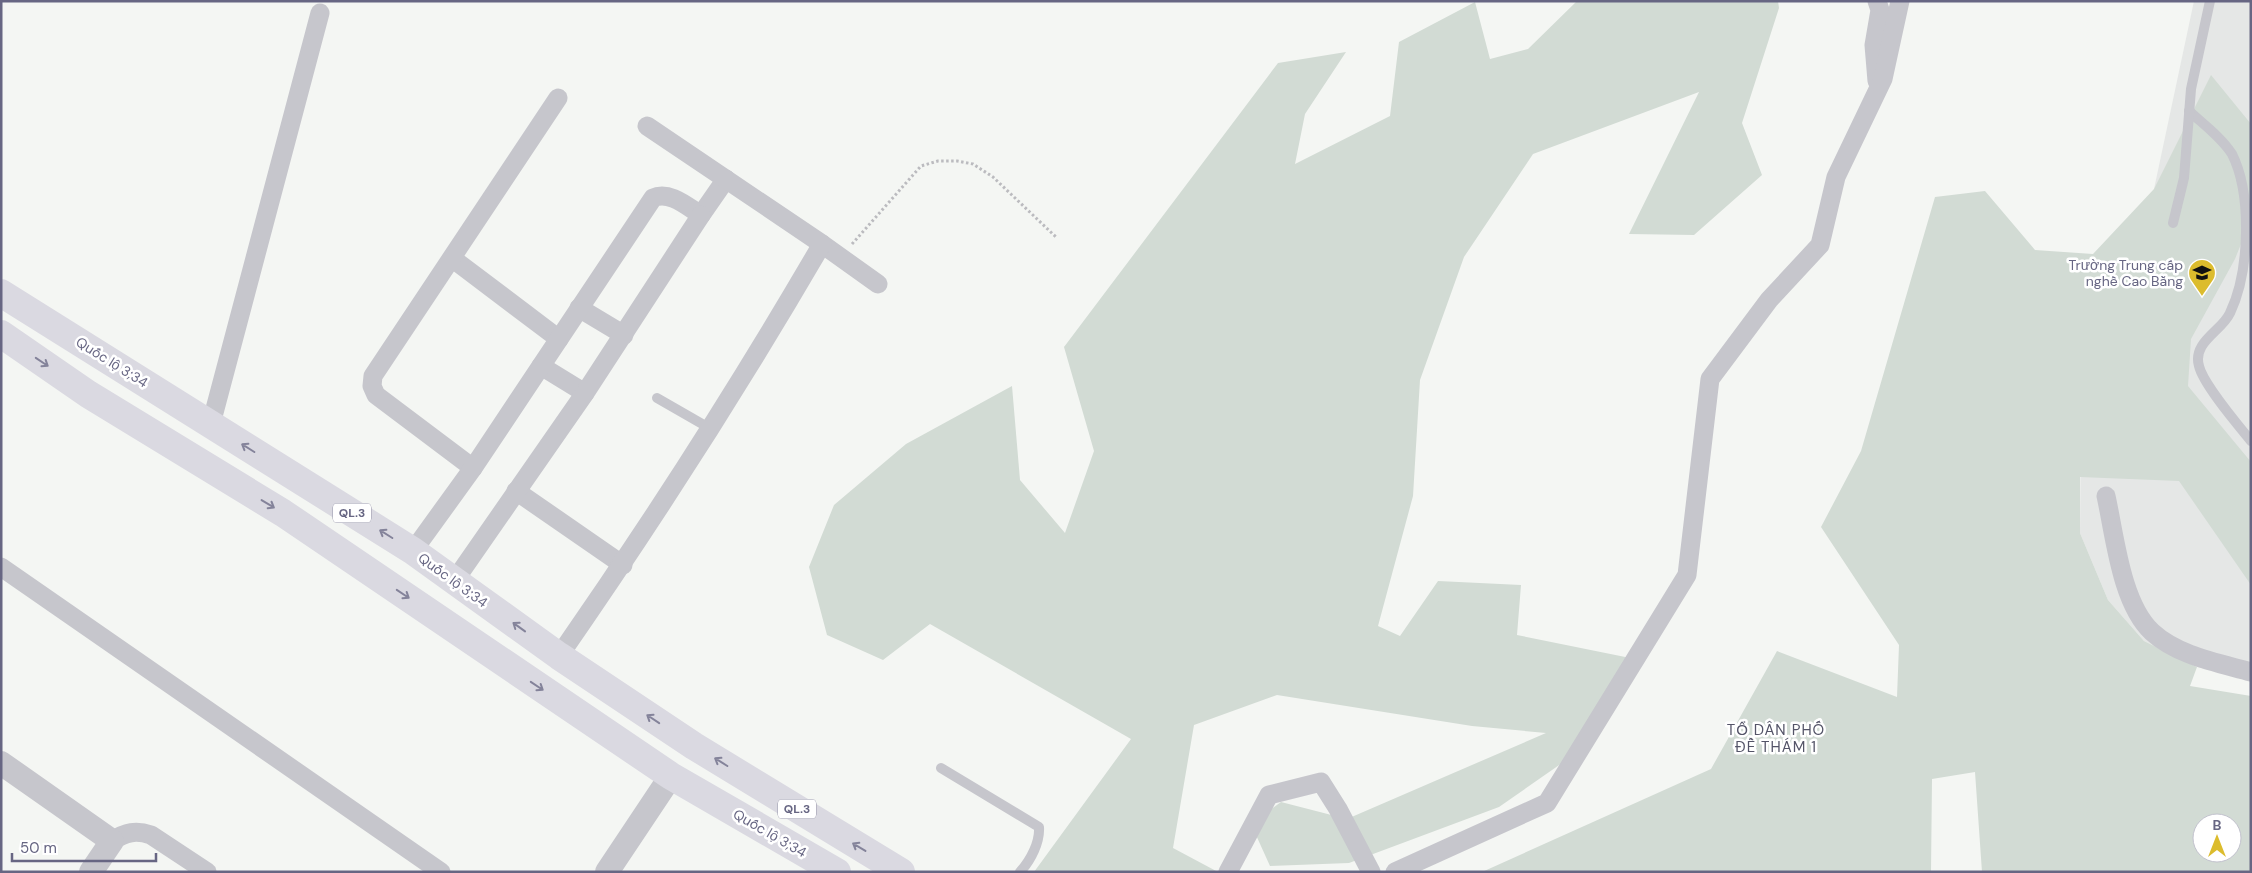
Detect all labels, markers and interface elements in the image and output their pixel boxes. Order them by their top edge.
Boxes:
place label: Trường Trung cấp nghề Cao Bằng [2068,256,2183,290]
school or university icon: Trường Trung cấp nghề Cao Bằng [2187,258,2217,297]
street label: Quốc lộ 3;34 [73,333,152,392]
one-way arrow [34,357,48,367]
one-way arrow [242,442,256,452]
one-way arrow [261,499,275,509]
road number: QL.3 [333,503,371,522]
one-way arrow [379,529,393,539]
street label: Quốc lộ 3;34 [415,549,492,612]
one-way arrow [396,589,410,599]
one-way arrow [512,622,526,632]
one-way arrow [530,681,544,691]
one-way arrow [647,713,661,723]
district label: TỔ DÂN PHỐ ĐỀ THÁM 1 [1727,720,1825,757]
one-way arrow [714,757,728,767]
road number: QL.3 [778,800,816,819]
street label: Quốc lộ 3;34 [730,805,810,861]
north arrow [2192,813,2242,863]
text: B [2213,816,2222,834]
scale bar [12,830,156,862]
text: 50 m [20,838,57,858]
one-way arrow [852,842,866,852]

